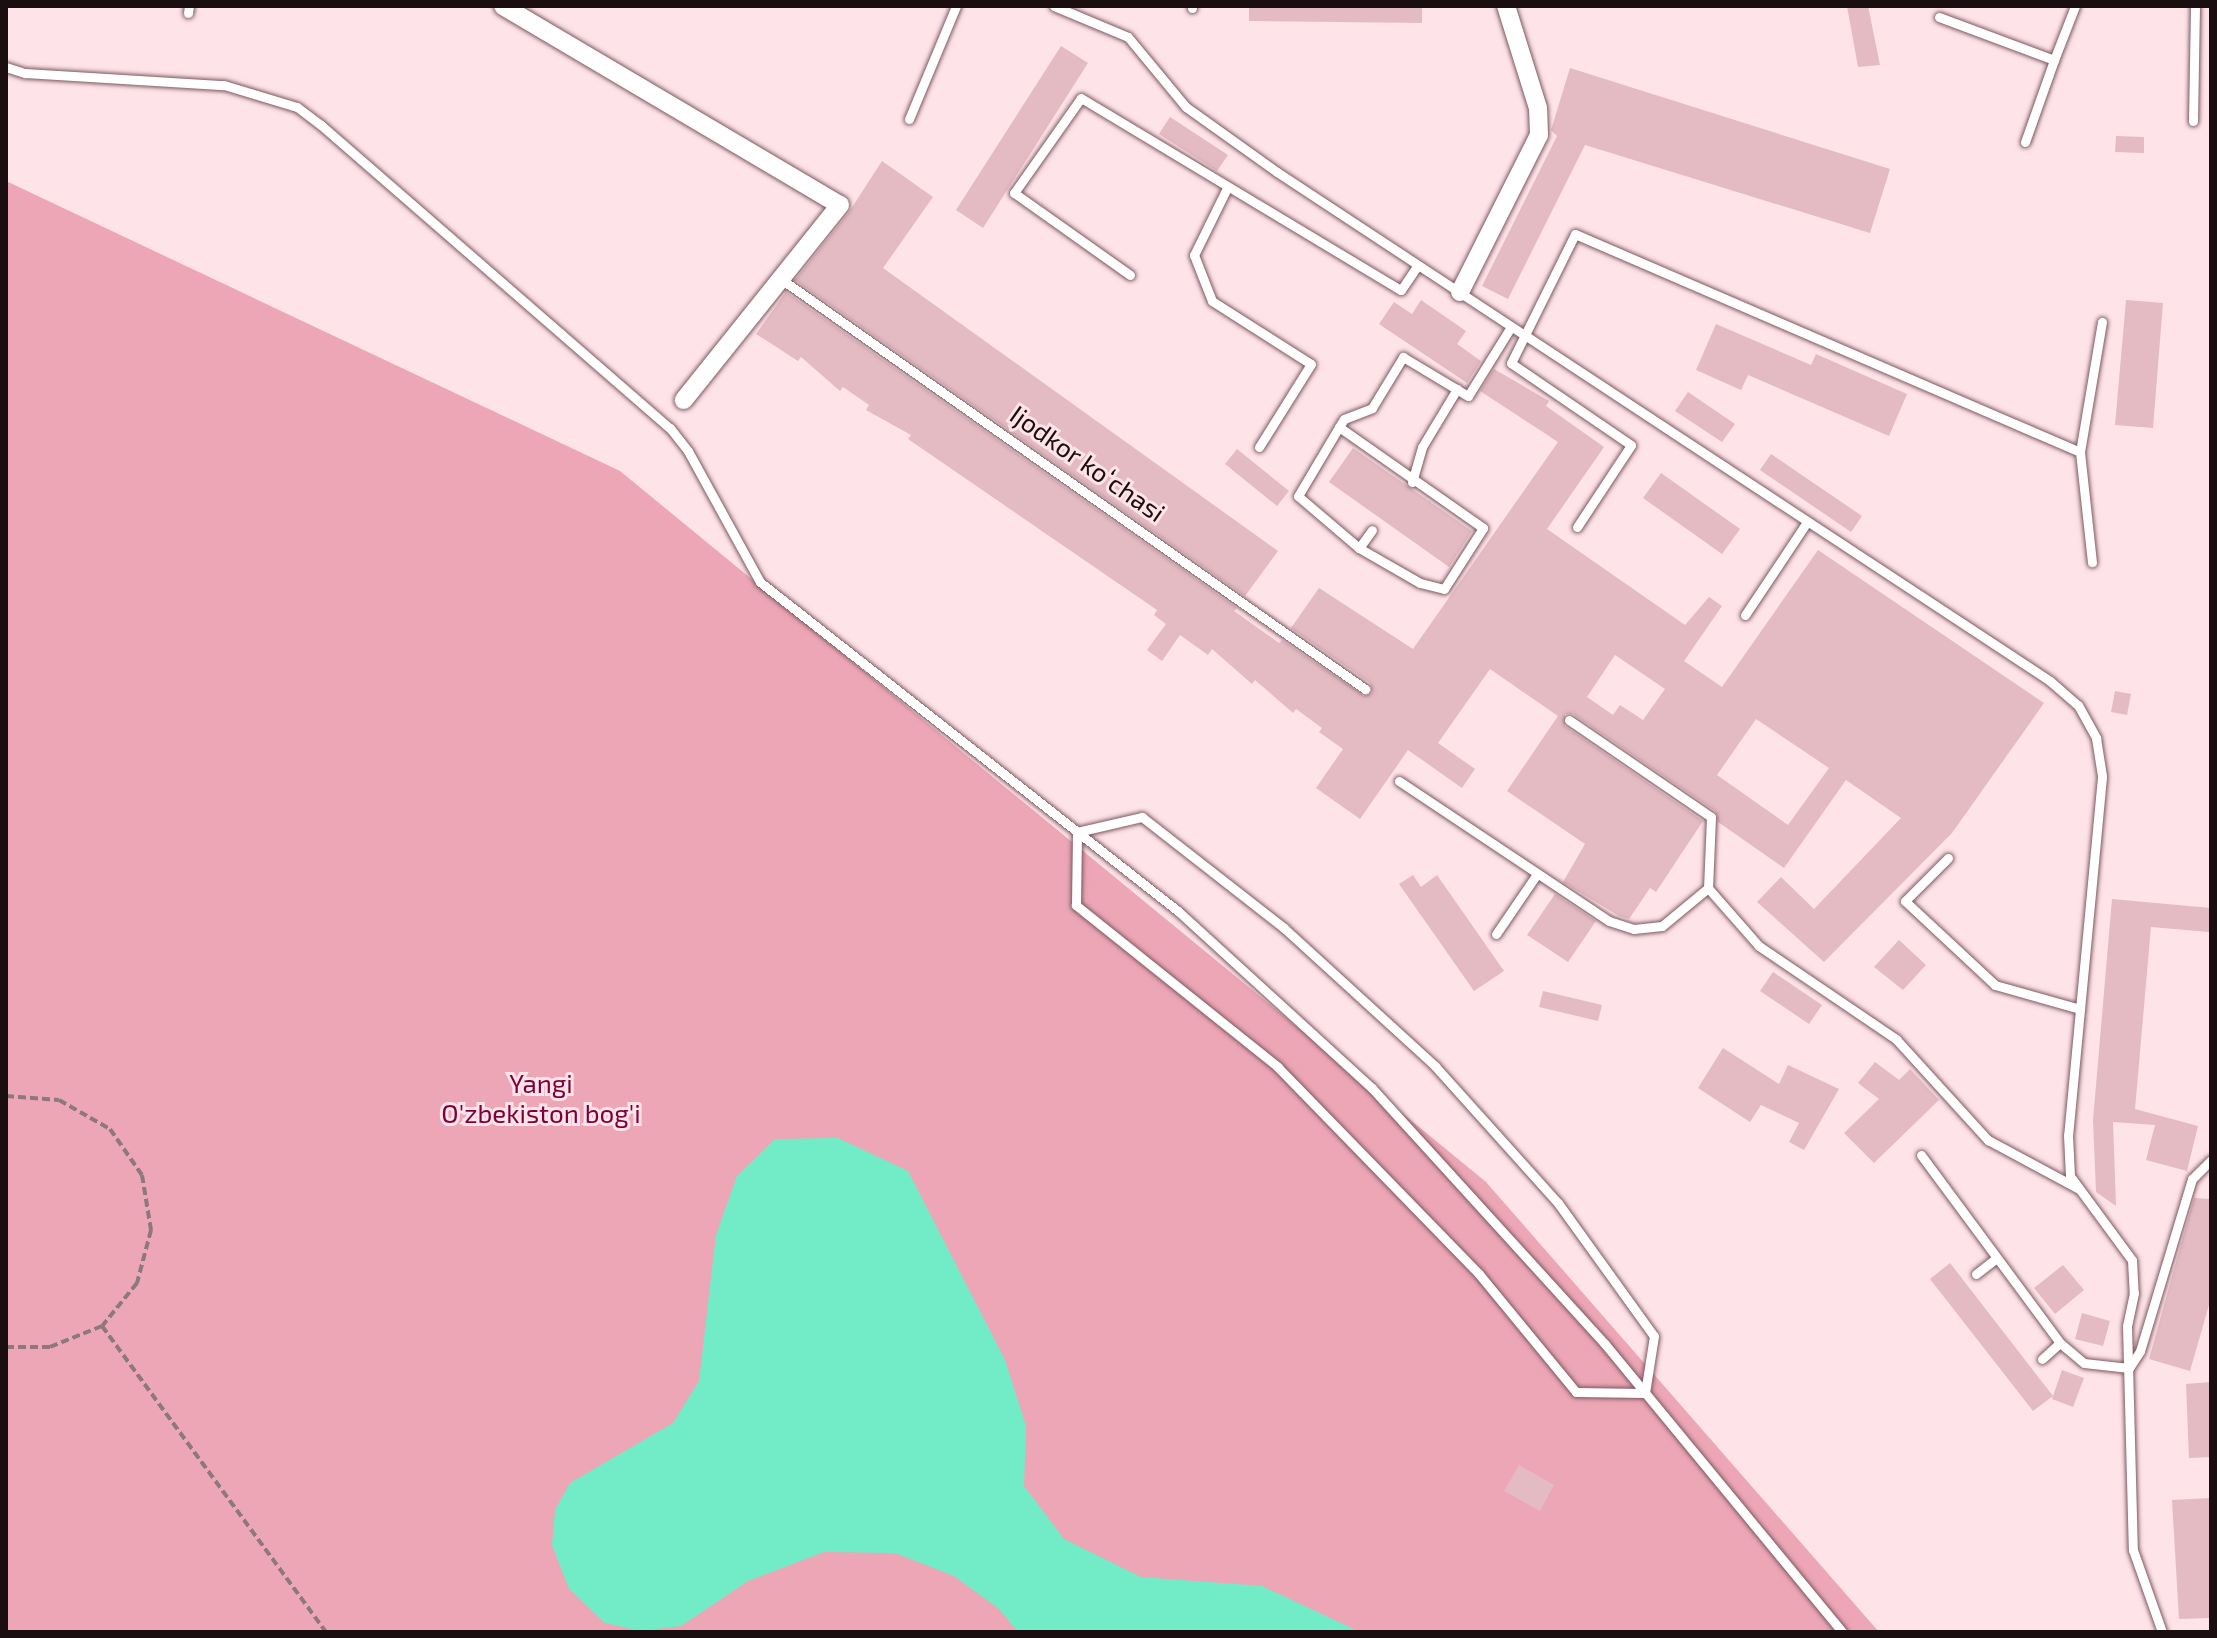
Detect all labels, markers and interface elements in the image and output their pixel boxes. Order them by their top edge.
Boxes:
street label: Ijodkor koʻchasi [1004,398,1172,528]
park label: Yangi O'zbekiston bog'i [441,1067,641,1128]

